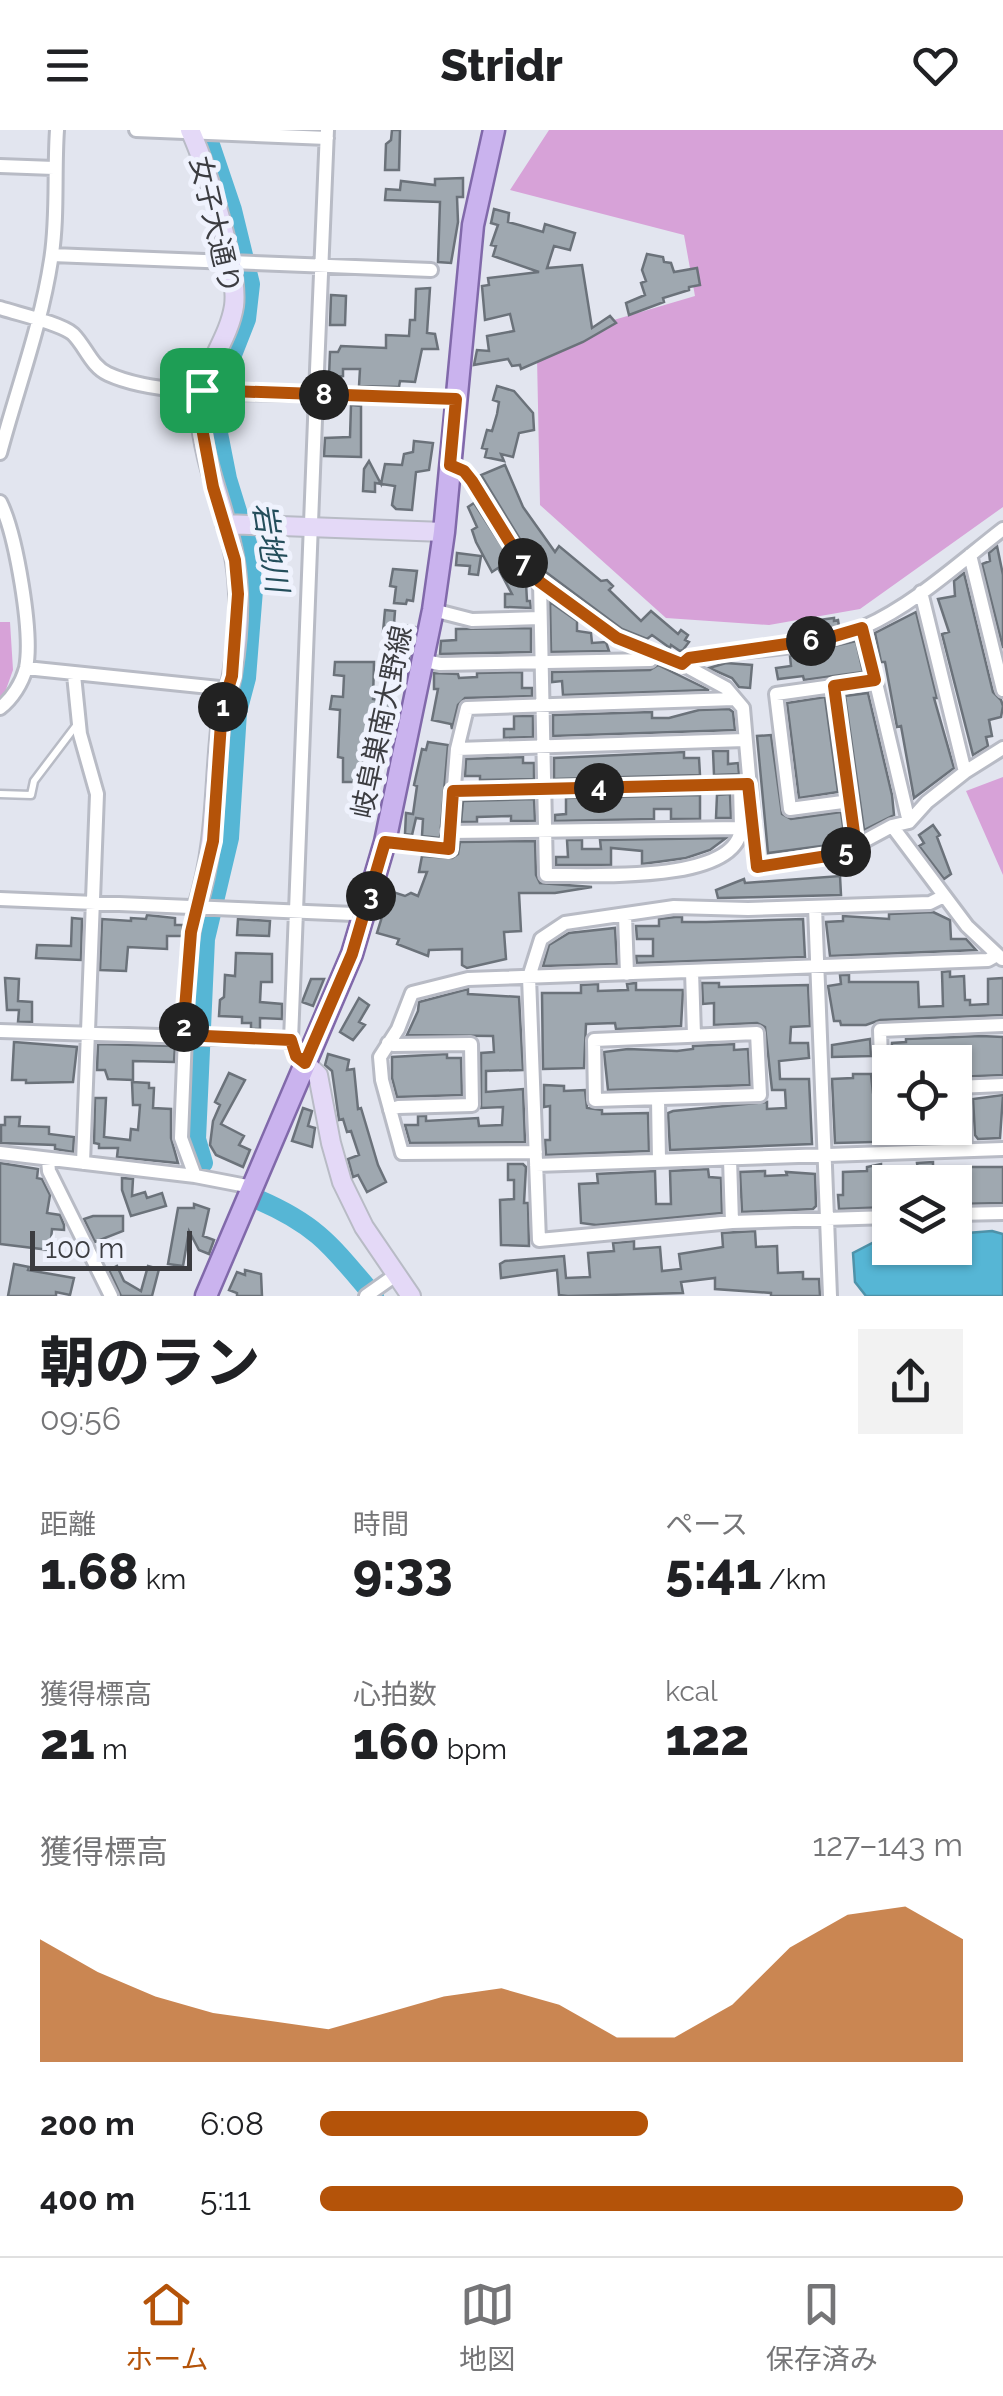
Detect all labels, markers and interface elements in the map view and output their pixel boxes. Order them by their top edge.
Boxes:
icon: menu [40,38,95,93]
icon: heart [908,38,963,93]
text: Stridr [440,39,563,92]
street label: 女子大通り [183,153,247,297]
pin [160,348,245,433]
icon: arrive [175,363,230,418]
pin: 8 [299,370,349,420]
text: 8 [316,378,332,411]
water label: 岩地川 [247,500,296,597]
pin: 7 [498,538,548,588]
text: 7 [515,546,531,579]
pin: 6 [786,616,836,666]
street label: 岐阜巣南大野線 [345,623,419,821]
text: 6 [803,624,820,657]
pin: 1 [198,682,248,732]
text: 1 [216,690,230,723]
pin: 4 [574,763,624,813]
text: 4 [591,771,607,804]
pin: 5 [821,827,871,877]
text: 5 [838,835,854,868]
pin: 3 [346,871,396,921]
text: 3 [363,879,379,912]
pin: 2 [159,1002,209,1052]
text: 2 [176,1010,192,1043]
map controls [872,1045,972,1265]
button: locate [872,1045,972,1145]
button: layers [872,1165,972,1265]
scale bar [30,1226,192,1270]
text: 100 m [45,1232,124,1265]
button: share [858,1329,963,1434]
text: 朝のラン [40,1330,260,1395]
text: 09:56 [40,1400,121,1437]
text: 距離 [40,1508,96,1541]
text: 時間 [353,1508,409,1541]
text: ペース [665,1508,748,1541]
text: 1.68 [40,1542,139,1601]
text: 9:33 [353,1542,453,1601]
text: 5:41 [665,1542,762,1601]
text: km [139,1563,186,1596]
text: /km [762,1563,826,1596]
text: kcal [665,1675,718,1708]
text: 獲得標高 [40,1678,152,1711]
text: 心拍数 [353,1678,437,1711]
text: 122 [665,1708,749,1767]
text: 21 [40,1712,95,1771]
text: 160 [353,1712,440,1771]
text: m [95,1733,128,1766]
text: bpm [440,1733,507,1766]
text: 127–143 m [813,1826,963,1863]
text: 獲得標高 [40,1833,168,1870]
text: 200 m [40,2105,135,2142]
text: 6:08 [200,2105,264,2142]
text: 400 m [40,2180,135,2217]
text: 5:11 [200,2180,251,2217]
tab: ホーム [125,2277,208,2377]
tab: 地図 [459,2277,515,2377]
tab: 保存済み [766,2277,878,2377]

